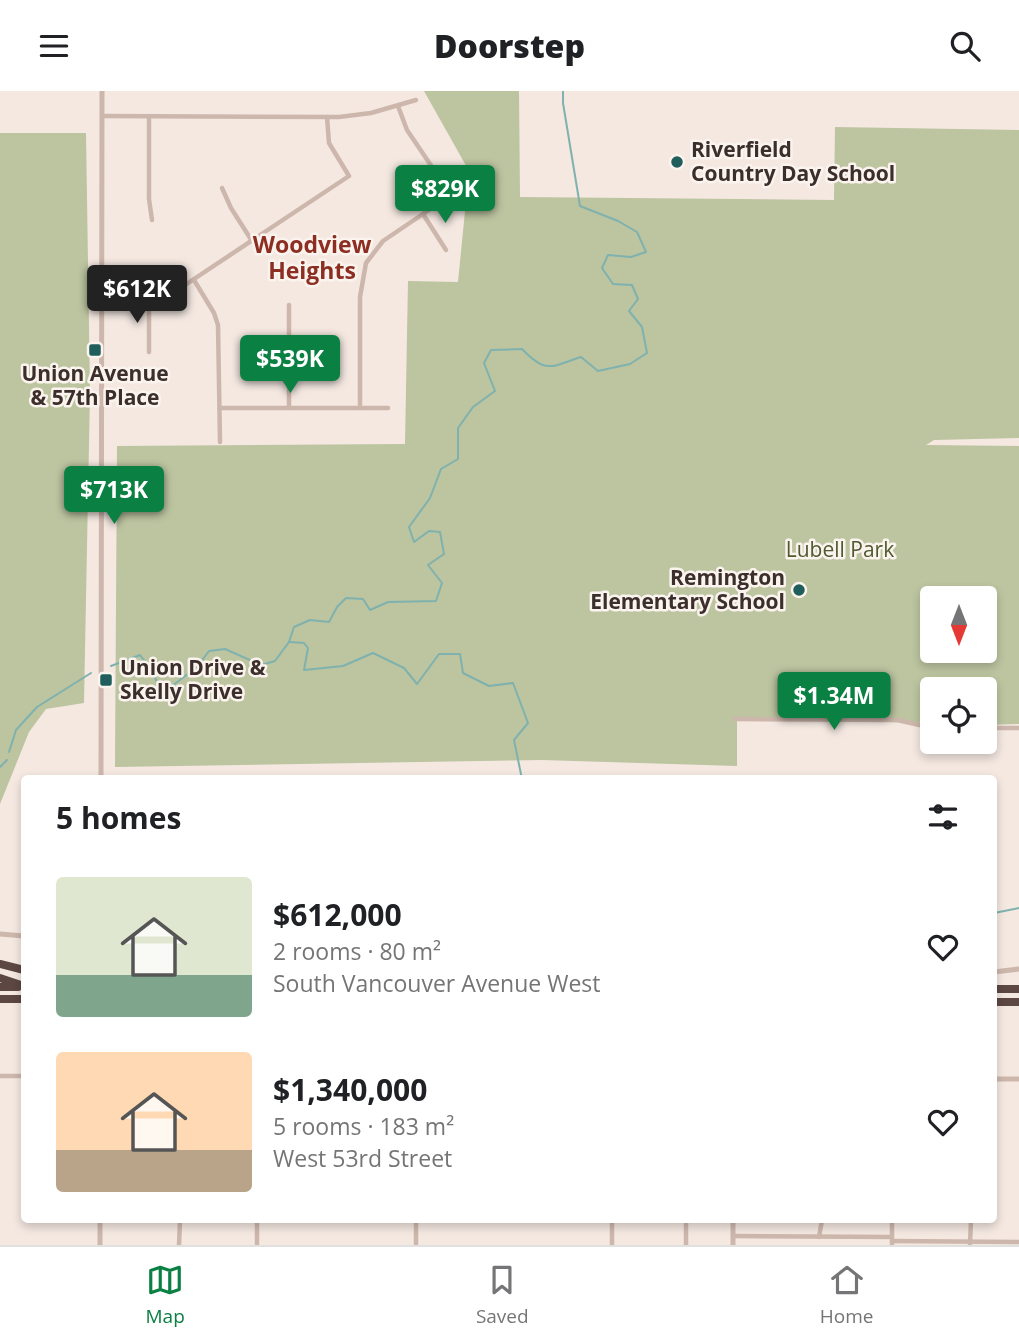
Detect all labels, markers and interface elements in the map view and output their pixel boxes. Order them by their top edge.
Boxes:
text: Doorstep [434,24,585,67]
icon: menu [35,27,73,65]
icon: search [946,27,984,65]
place label: Riverfield Country Day School [691,135,895,187]
marker: Riverfield Country Day School [669,154,685,170]
pin: $829K [396,165,494,225]
text: $829K [411,172,479,204]
district label: Woodview Heights [253,228,372,286]
pin: $612K [88,265,186,325]
text: $612K [103,272,171,304]
pin: $539K [241,335,339,395]
marker: Union Avenue & 57th Place [87,342,103,358]
text: $539K [256,342,324,374]
place label: Union Avenue & 57th Place [21,359,169,411]
pin: $713K [65,467,163,526]
text: $713K [80,473,148,505]
park label: Lubell Park [786,535,894,563]
place label: Remington Elementary School [590,563,785,615]
marker: Remington Elementary School [791,582,807,598]
north arrow [920,586,998,663]
map controls [920,586,997,754]
place label: Union Drive & Skelly Drive [120,653,266,705]
marker: Union Drive & Skelly Drive [98,672,114,688]
pin: $1.34M [777,673,891,732]
button: locate [920,677,997,754]
text: $1.34M [794,679,874,711]
text: 5 homes [56,797,181,838]
icon: filters [924,798,962,836]
text: $612,000 [273,894,402,935]
icon: home [112,905,196,989]
icon: heart [924,928,962,966]
text: 2 rooms · 80 m² [273,935,441,967]
text: South Vancouver Avenue West [273,967,601,999]
text: $1,340,000 [273,1069,427,1110]
icon: home [112,1080,196,1164]
icon: heart [924,1103,962,1141]
text: 5 rooms · 183 m² [273,1110,454,1142]
text: West 53rd Street [273,1142,452,1174]
tab: Map [146,1261,185,1329]
tab: Saved [476,1261,529,1329]
tab: Home [820,1261,873,1329]

